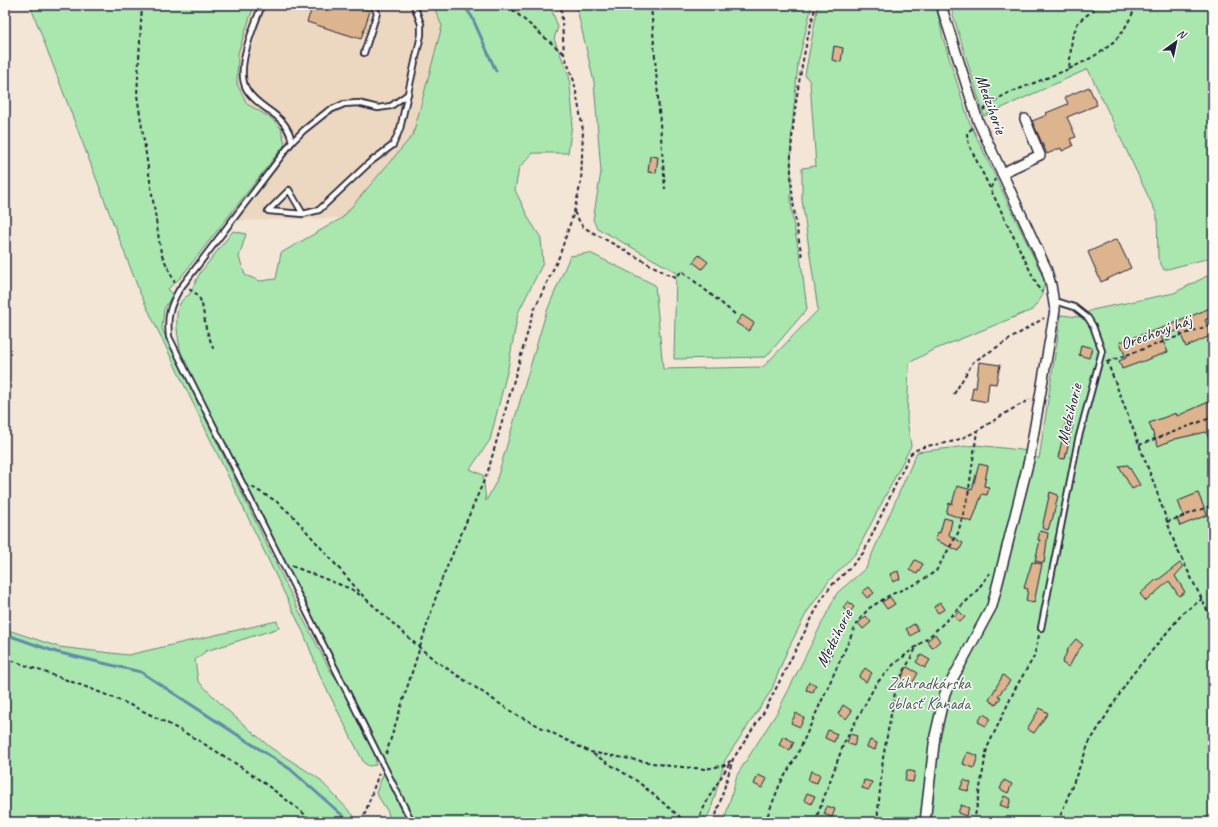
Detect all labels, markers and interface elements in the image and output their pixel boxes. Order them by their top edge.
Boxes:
north arrow [1156,22,1196,62]
text: N [1175,26,1190,43]
street label: Medzihorie [971,71,1012,138]
street label: Orechový háj [1118,309,1197,355]
street label: Medzihorie [1051,380,1087,446]
street label: Medzihorie [811,604,858,670]
park label: Záhradkárska oblasť Kanada [887,673,972,714]

